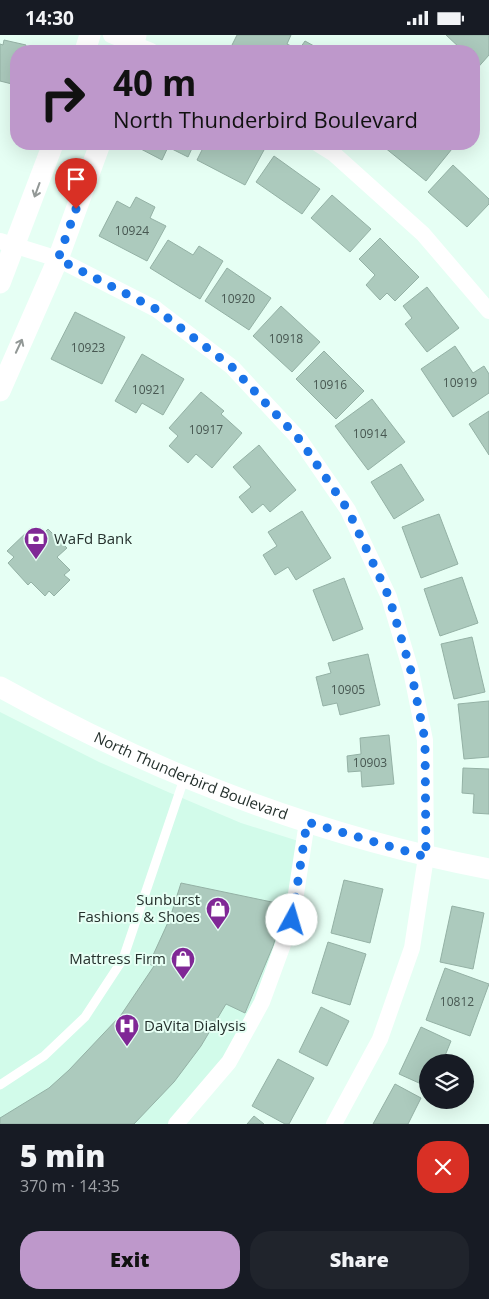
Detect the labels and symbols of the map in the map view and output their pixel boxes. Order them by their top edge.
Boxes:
pin [55,158,97,209]
one-way arrow [32,181,41,197]
house number: 10924 [115,222,149,239]
house number: 10920 [221,290,255,307]
house number: 10918 [269,330,303,347]
one-way arrow [15,339,25,354]
house number: 10923 [71,339,105,356]
house number: 10919 [443,374,477,391]
house number: 10916 [313,376,347,393]
house number: 10921 [132,381,166,398]
house number: 10917 [189,421,223,438]
house number: 10914 [353,425,387,442]
bank icon: WaFd Bank [23,526,49,560]
place label: WaFd Bank [54,528,132,548]
house number: 10905 [331,681,365,698]
street label: North Thunderbird Boulevard [91,726,291,824]
house number: 10903 [353,754,387,771]
place label: Sunburst Fashions & Shoes [78,889,200,926]
position arrow [265,893,317,945]
shop icon: Sunburst Fashions & Shoes [205,896,231,930]
shop icon: Mattress Firm [170,946,196,980]
place label: Mattress Firm [69,948,166,968]
house number: 10812 [440,993,474,1010]
hospital icon: DaVita Dialysis [114,1013,140,1047]
place label: DaVita Dialysis [144,1015,246,1035]

